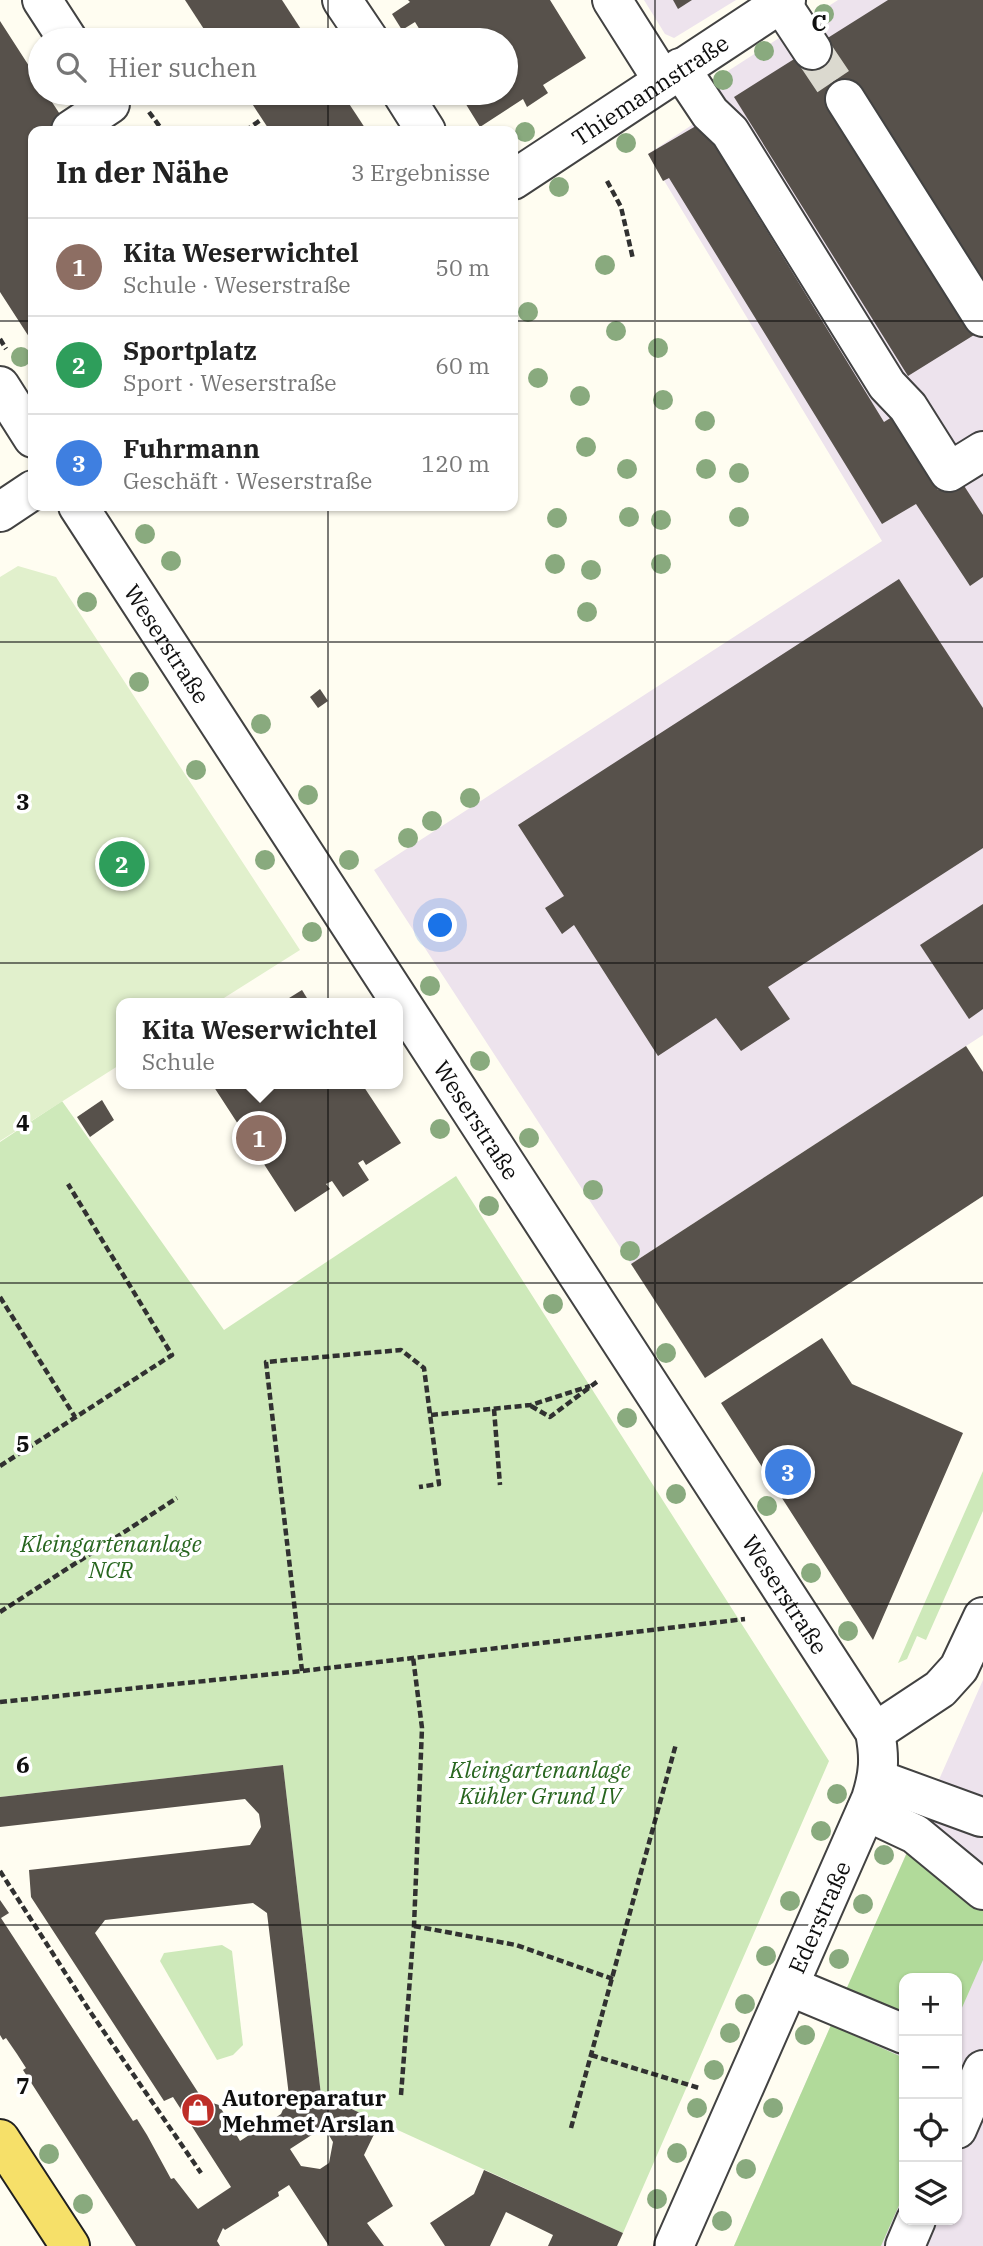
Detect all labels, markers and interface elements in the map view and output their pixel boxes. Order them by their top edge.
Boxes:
text: C [811,7,827,37]
street label: Thiemannstraße [566,27,734,152]
search box [28,28,518,105]
icon: search [52,48,90,86]
text: Hier suchen [108,50,257,84]
text: In der Nähe [56,152,229,191]
text: 3 Ergebnisse [351,157,490,187]
text: Kita Weserwichtel [123,235,359,269]
text: 1 [72,252,86,282]
text: 50 m [435,252,490,282]
text: Schule · Weserstraße [123,269,351,299]
text: Sportplatz [123,333,257,367]
text: 2 [72,350,86,380]
text: 60 m [435,350,490,380]
text: Sport · Weserstraße [123,367,337,397]
text: Fuhrmann [123,431,260,465]
text: 3 [72,448,86,478]
text: 120 m [421,448,490,478]
text: Geschäft · Weserstraße [123,465,372,495]
street label: Weserstraße [118,578,217,709]
text: 3 [16,786,30,816]
pin: 2 [99,838,145,890]
your location [423,908,457,942]
popup [116,998,403,1089]
text: Kita Weserwichtel [142,1012,377,1046]
text: Schule [142,1046,215,1076]
street label: Weserstraße [427,1054,527,1185]
text: 4 [16,1107,30,1137]
pin: 1 [236,1112,282,1164]
text: 5 [16,1428,30,1458]
pin: 3 [765,1446,811,1498]
park label: Kleingartenanlage NCR [19,1528,202,1584]
street label: Weserstraße [736,1529,835,1660]
text: 6 [16,1749,30,1779]
park label: Kleingartenanlage Kühler Grund IV [448,1754,631,1810]
street label: Ederstraße [781,1856,857,1978]
map controls [899,1973,962,2225]
button: + [899,1973,962,2036]
button: − [899,2036,962,2099]
text: 7 [16,2070,30,2100]
place label: Autoreparatur Mehmet Arslan [222,2082,395,2138]
shop icon: Autoreparatur Mehmet Arslan [179,2091,217,2129]
button: locate [899,2099,962,2162]
button: layers [899,2162,962,2225]

